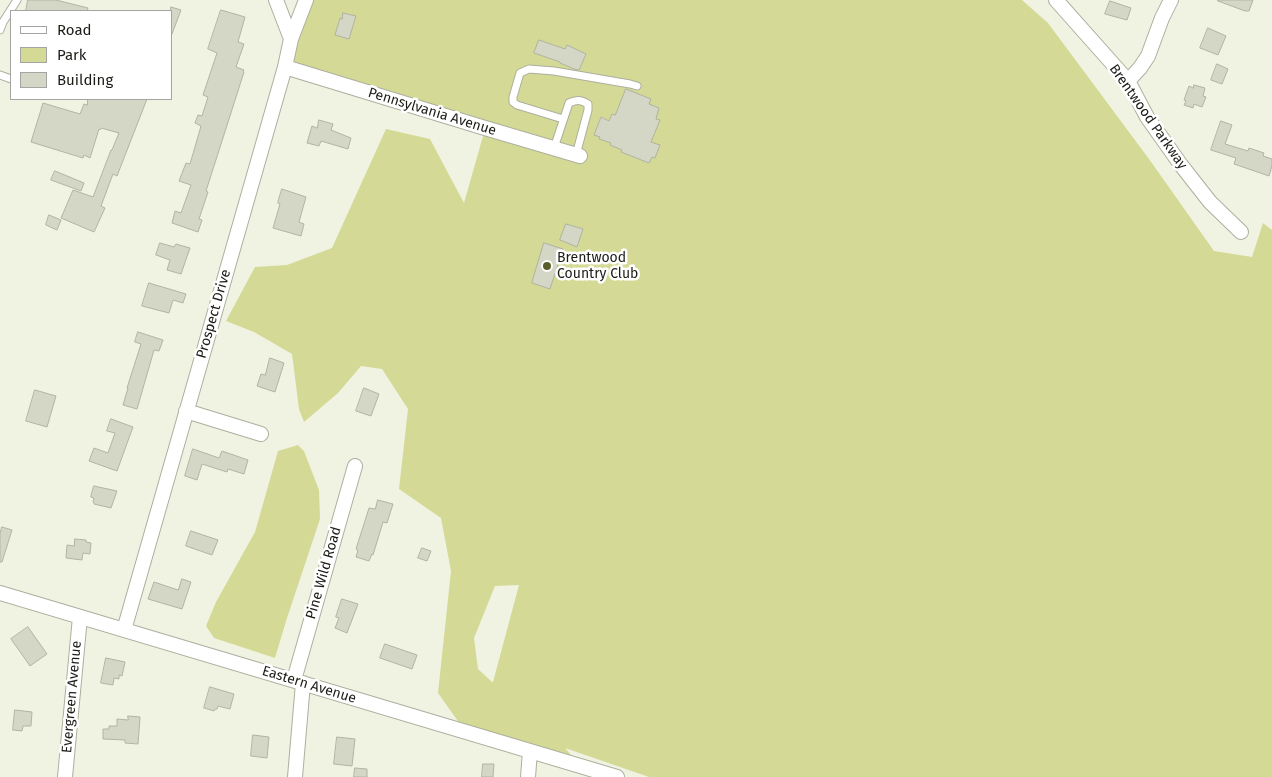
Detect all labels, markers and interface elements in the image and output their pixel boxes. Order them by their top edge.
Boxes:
legend [10,10,172,100]
text: Road [57,21,92,39]
text: Park [57,46,87,64]
street label: Brentwood Parkway [1105,61,1191,173]
text: Building [57,71,113,89]
street label: Pennsylvania Avenue [366,85,498,139]
place label: Brentwood Country Club [557,250,638,282]
marker: Brentwood Country Club [541,260,553,272]
street label: Prospect Drive [193,268,235,360]
street label: Pine Wild Road [303,525,345,621]
street label: Evergreen Avenue [59,640,85,754]
street label: Eastern Avenue [260,663,358,707]

